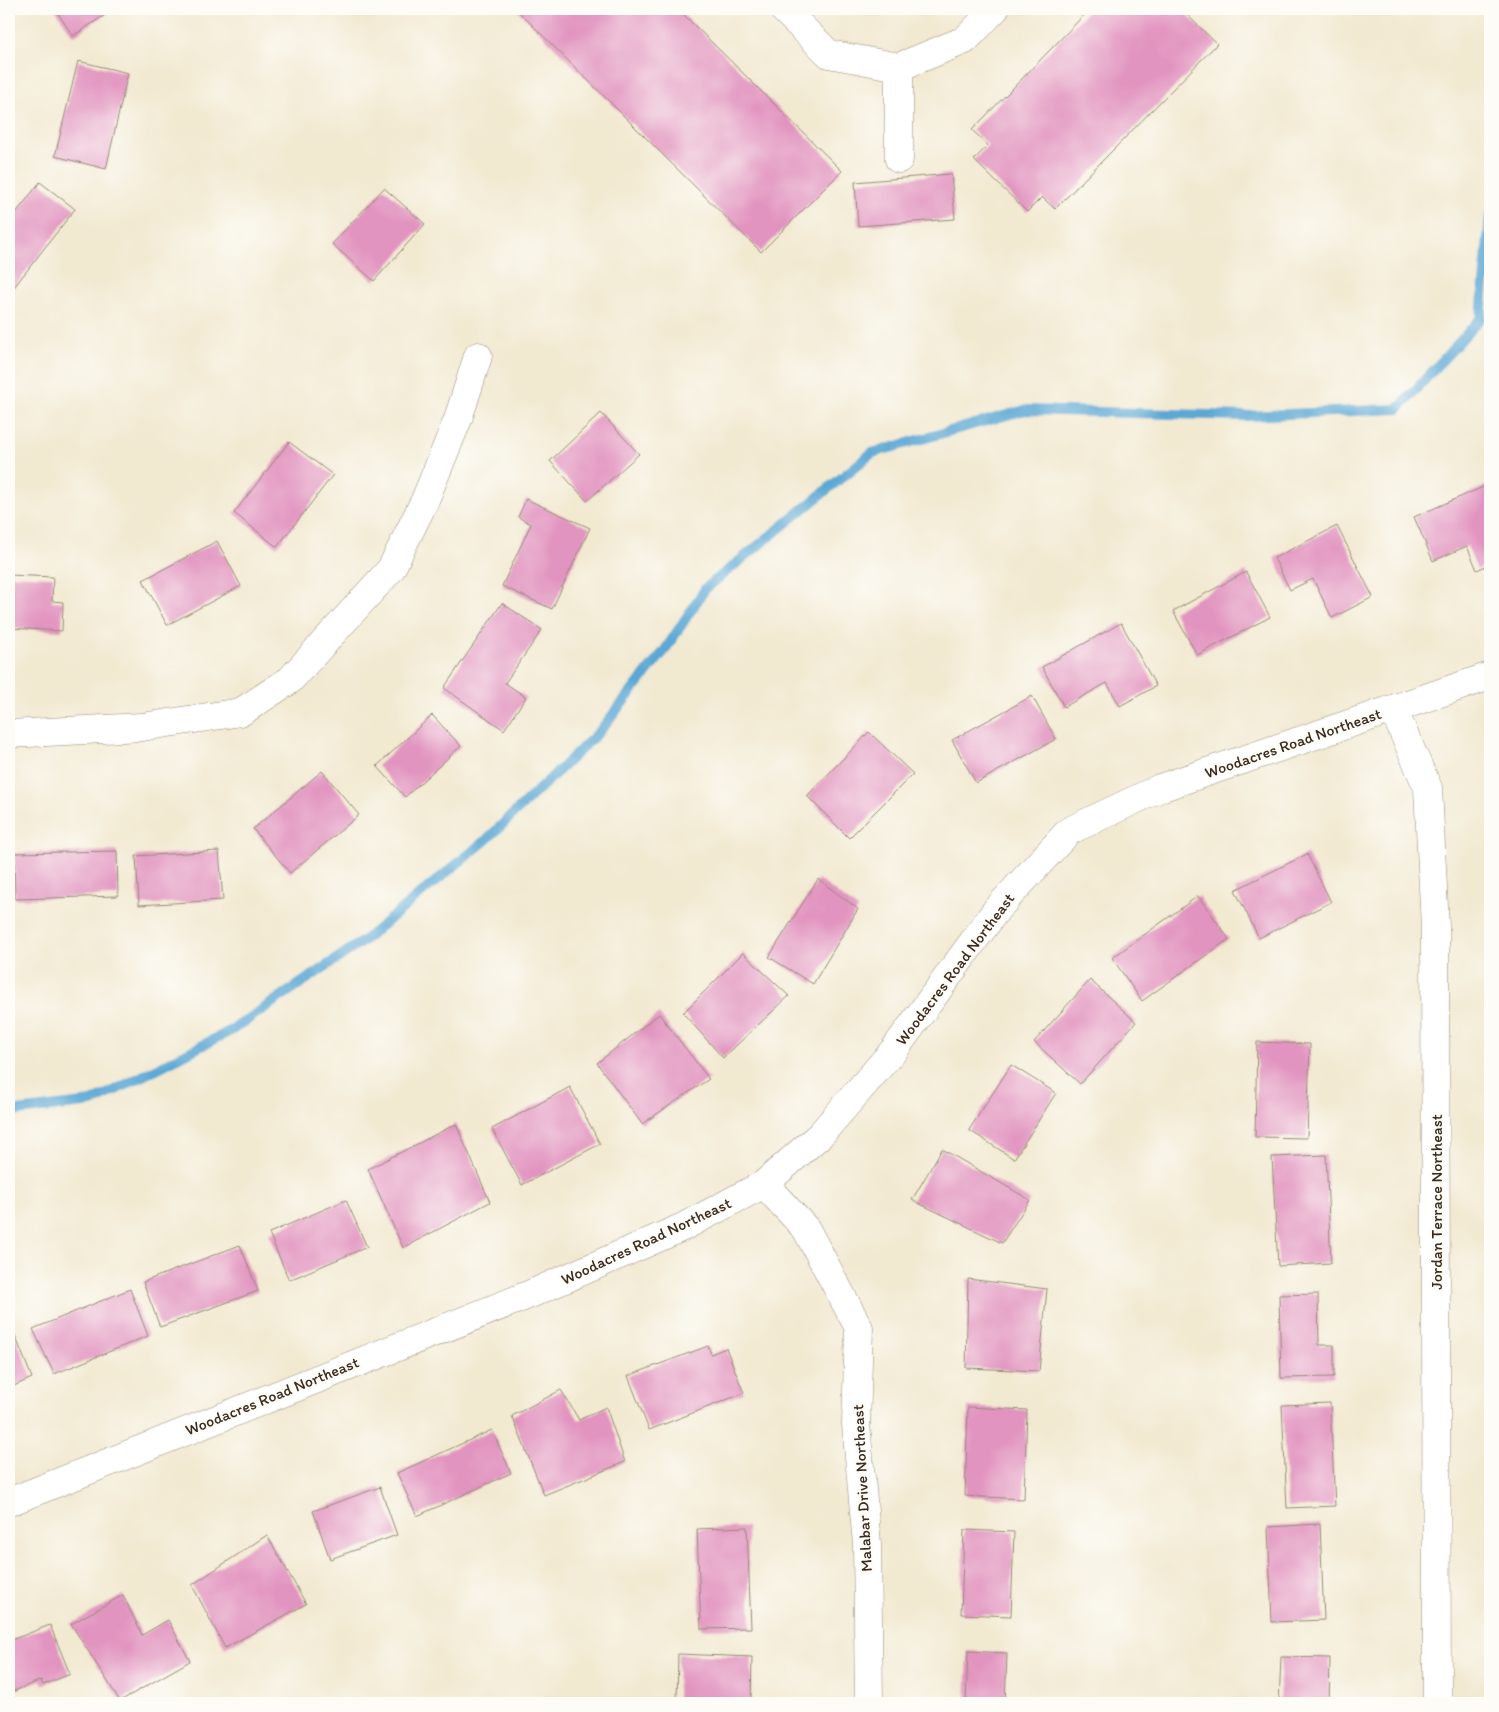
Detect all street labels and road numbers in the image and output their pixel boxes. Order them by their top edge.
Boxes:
street label: Woodacres Road Northeast [1202,704,1384,782]
street label: Woodacres Road Northeast [892,889,1018,1049]
street label: Jordan Terrace Northeast [1427,1114,1446,1290]
street label: Woodacres Road Northeast [558,1193,734,1289]
street label: Woodacres Road Northeast [182,1352,362,1440]
street label: Malabar Drive Northeast [848,1404,876,1572]

